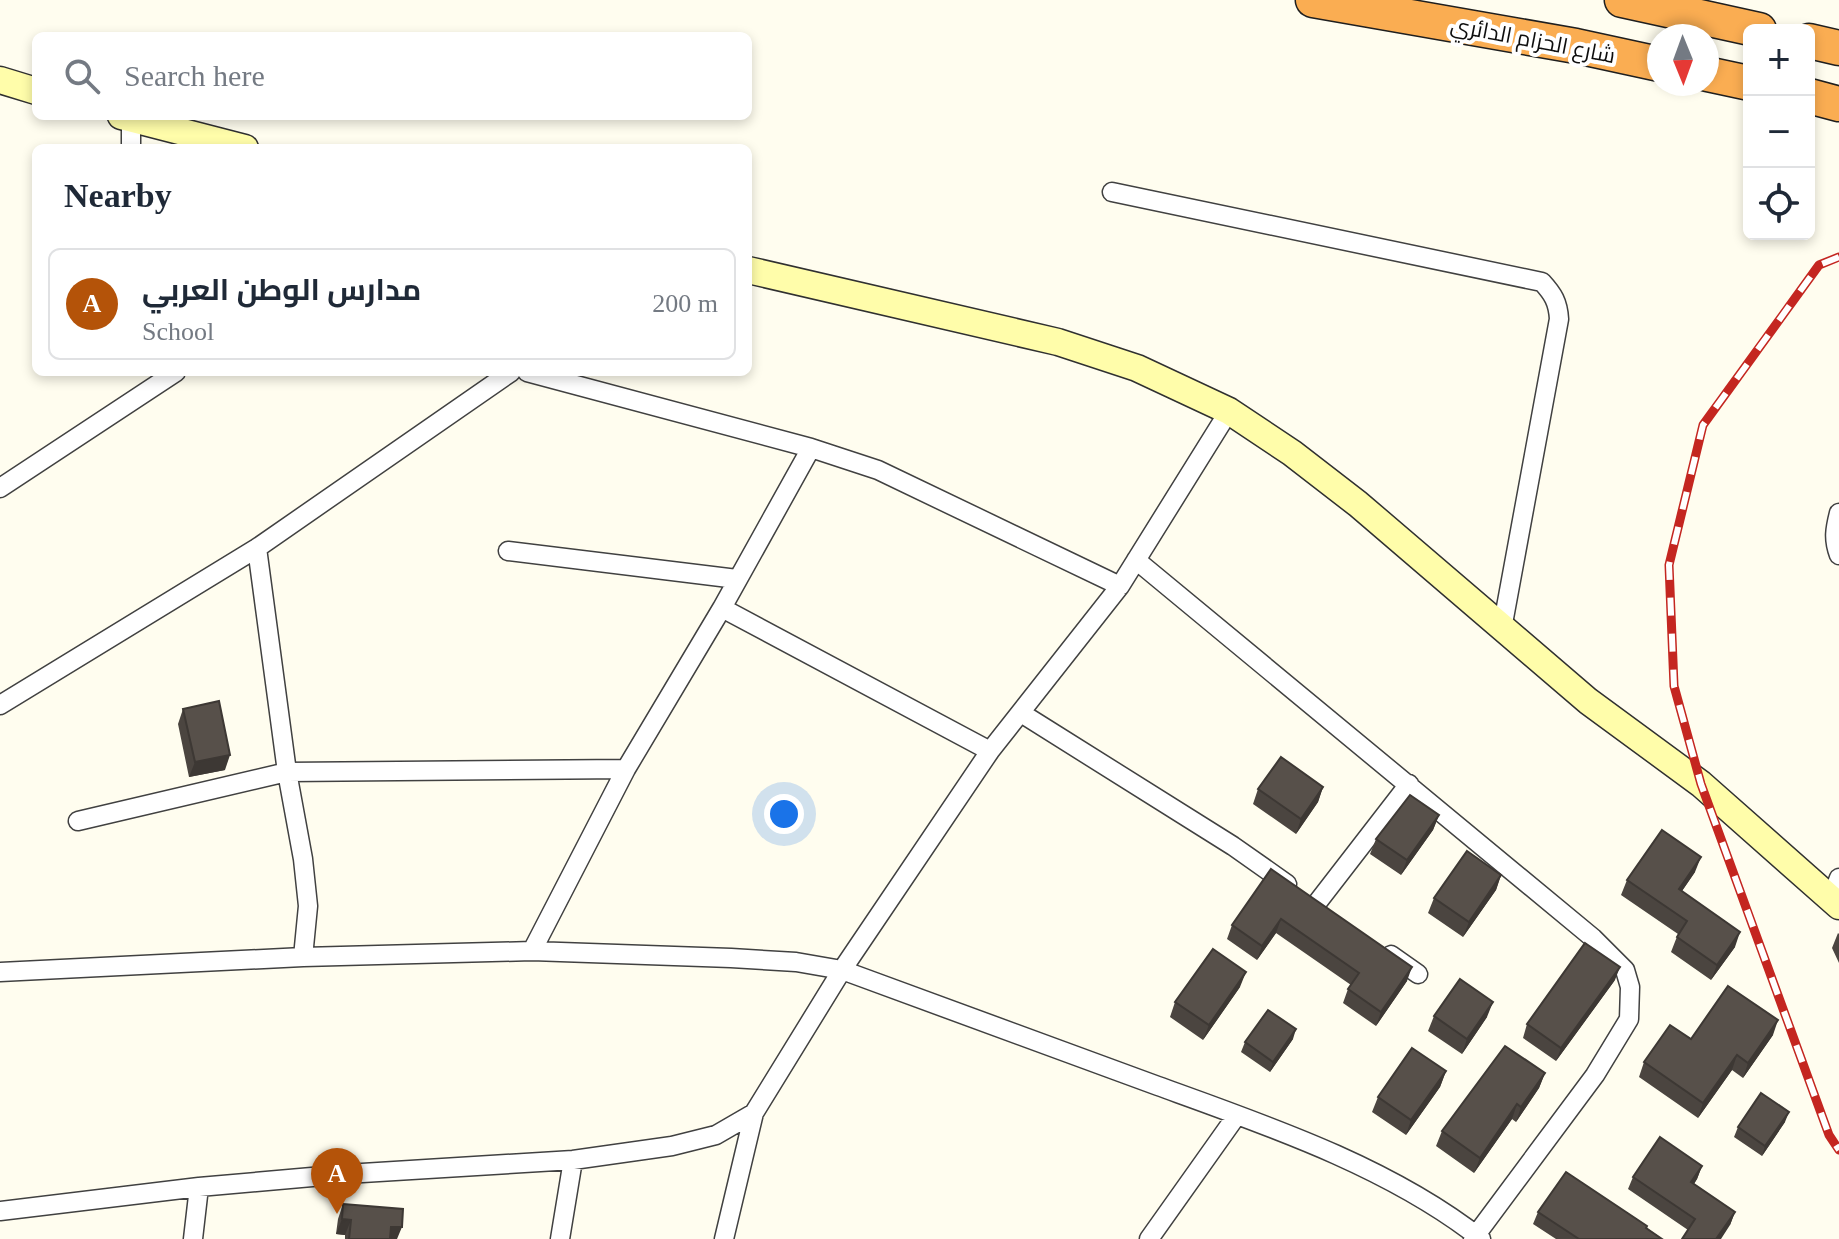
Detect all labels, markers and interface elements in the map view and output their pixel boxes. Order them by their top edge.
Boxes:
street label: شارع الحزام الدائري [1448,12,1617,72]
north arrow [1647,24,1719,96]
map controls [1743,24,1815,240]
button: + [1743,24,1815,96]
search box [32,32,752,120]
icon: search [60,54,104,98]
text: Search here [124,59,265,92]
button: − [1743,96,1815,168]
button: locate [1743,168,1815,240]
text: Nearby [64,177,172,214]
text: مدارس الوطن العربي [142,273,421,306]
text: A [83,289,101,318]
text: 200 m [652,289,718,318]
text: School [142,317,214,346]
your location [764,794,804,834]
pin: A [311,1148,363,1214]

